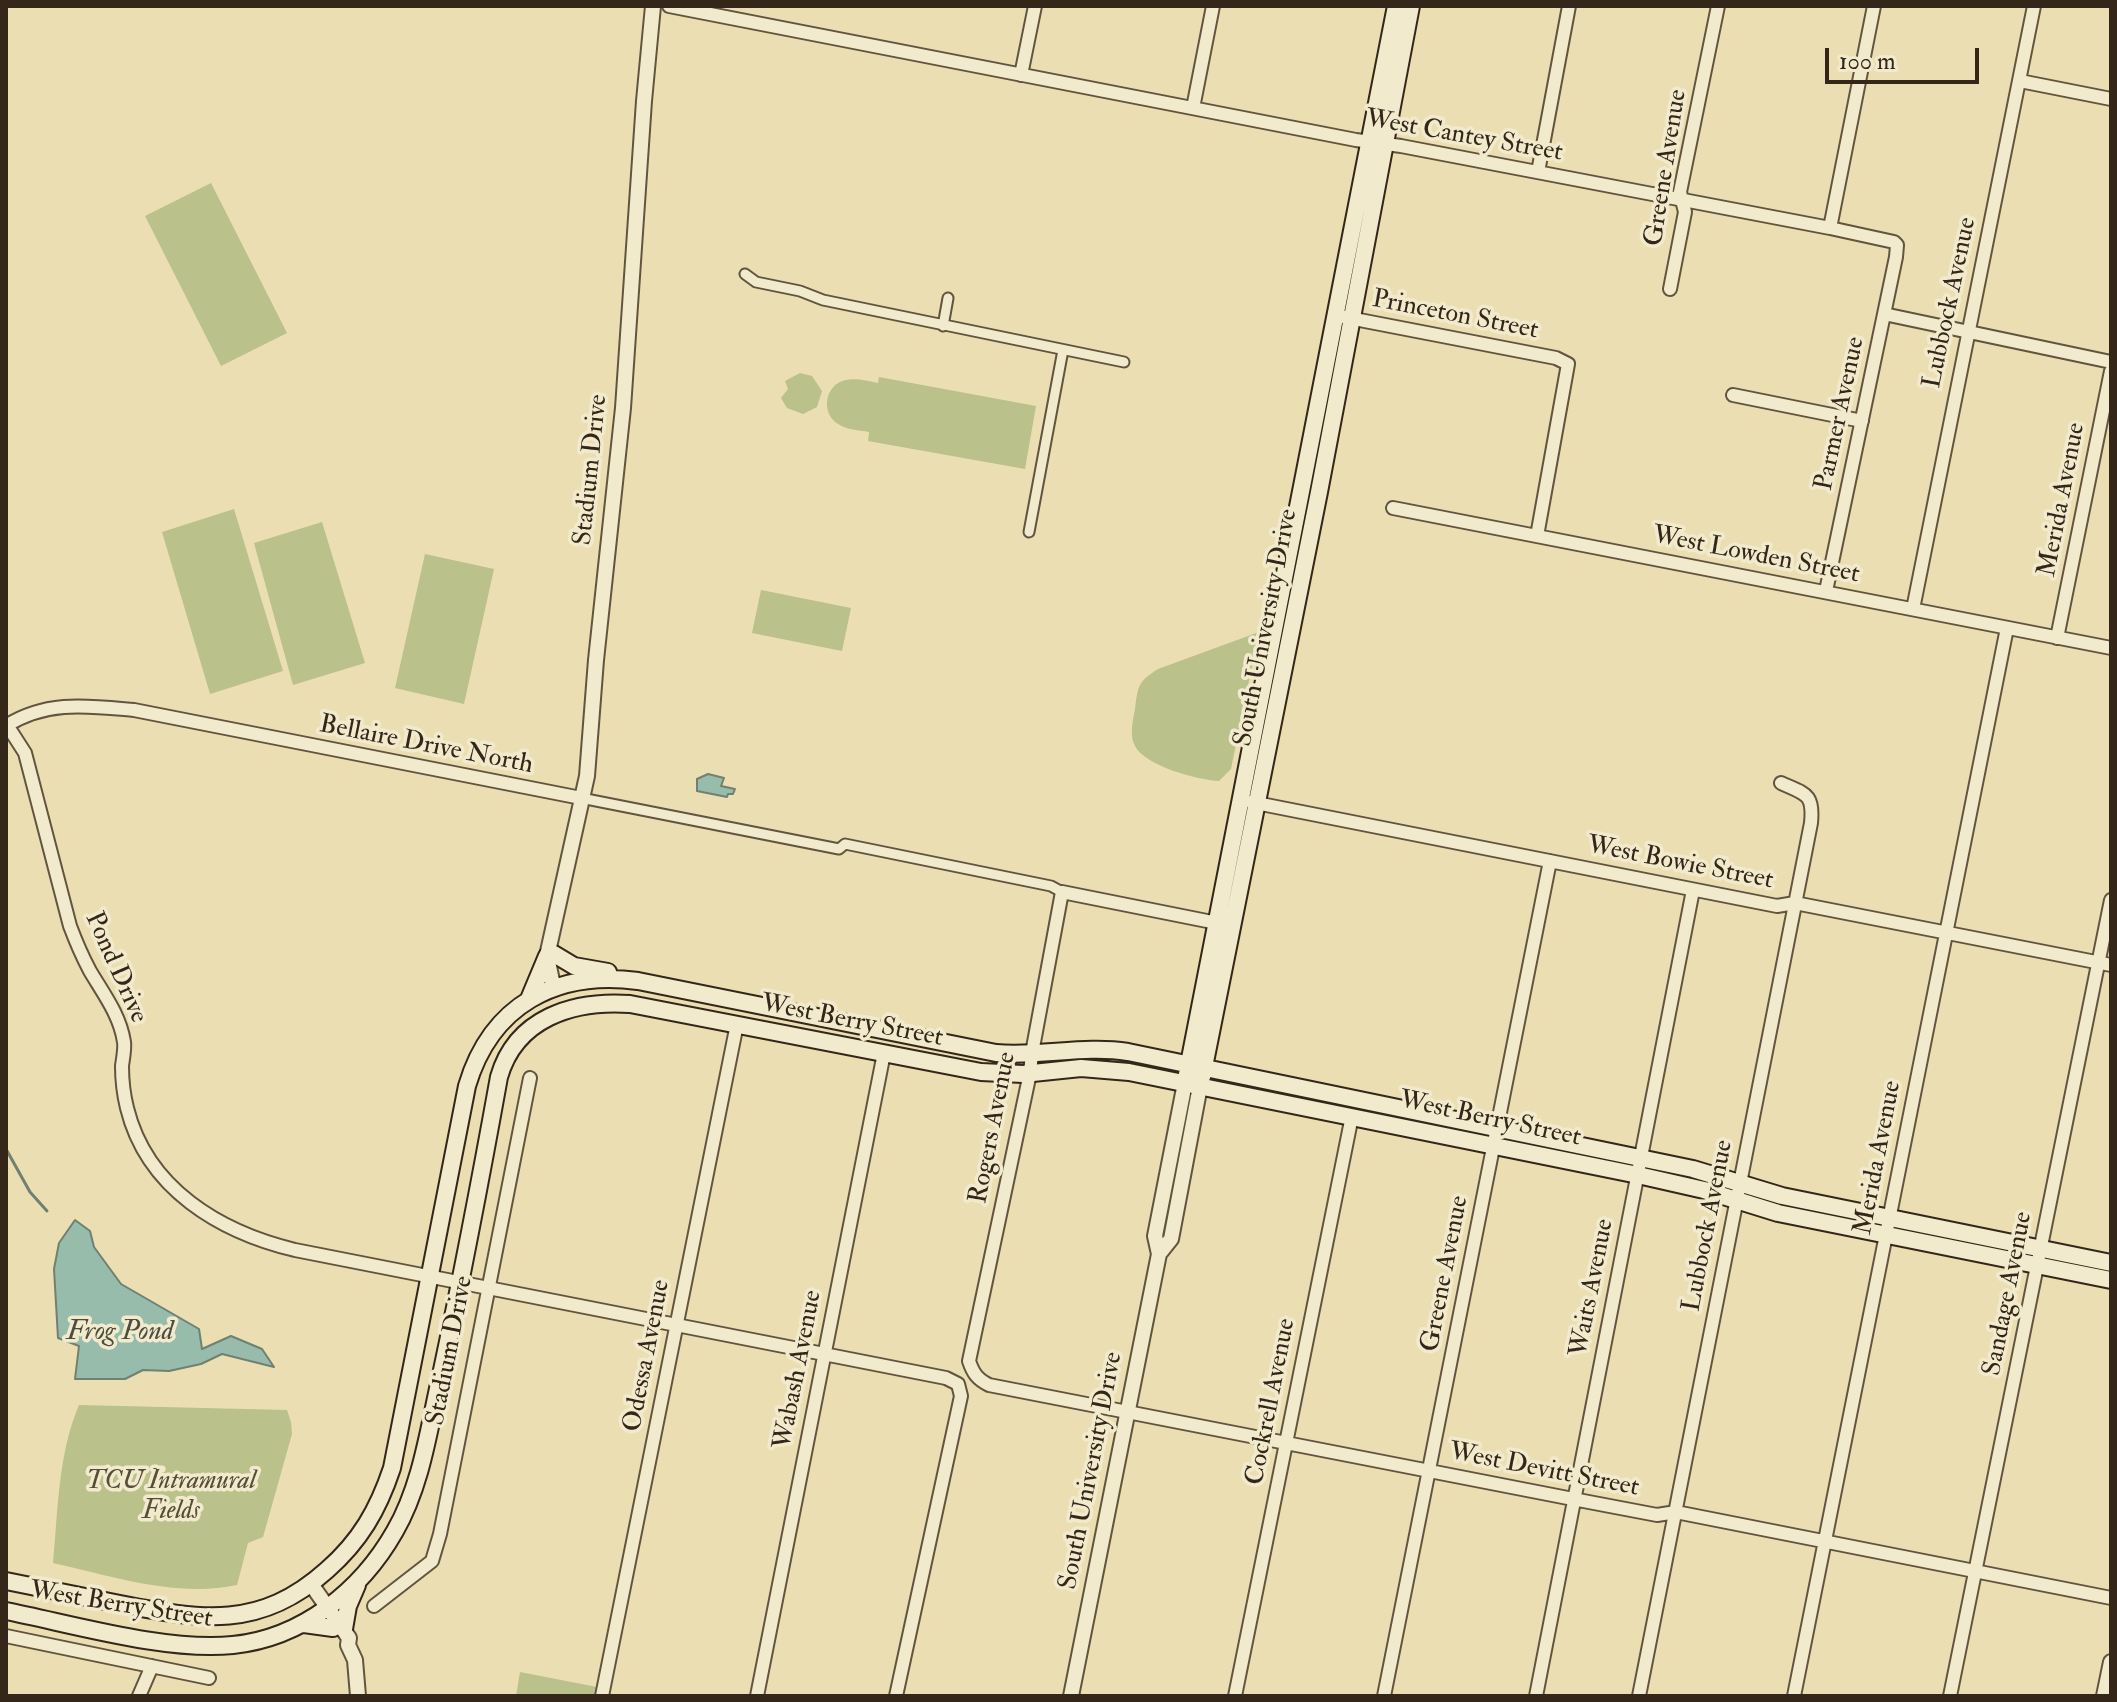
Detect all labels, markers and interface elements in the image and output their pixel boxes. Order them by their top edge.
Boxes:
scale bar [1829,32,1983,82]
text: 100 m [1839,46,1896,77]
street label: Greene Avenue [1639,87,1695,249]
street label: West Cantey Street [1363,104,1565,170]
street label: Lubbock Avenue [1918,215,1984,391]
street label: Princeton Street [1369,285,1541,347]
street label: Parmer Avenue [1809,334,1873,494]
street label: Stadium Drive [569,393,615,547]
street label: Merida Avenue [2033,420,2093,580]
street label: South University Drive [1229,507,1305,749]
street label: West Lowden Street [1650,521,1862,591]
street label: Bellaire Drive North [317,710,535,782]
street label: West Bowie Street [1584,831,1776,897]
street label: Pond Drive [77,908,153,1028]
street label: West Berry Street [758,989,946,1055]
street label: Rogers Avenue [964,1050,1024,1206]
street label: Merida Avenue [1849,1078,1909,1238]
street label: West Berry Street [1396,1086,1584,1154]
street label: Lubbock Avenue [1677,1138,1741,1314]
street label: Greene Avenue [1416,1193,1476,1355]
street label: Sandage Avenue [1978,1209,2040,1379]
street label: Waits Avenue [1564,1216,1622,1360]
street label: Stadium Drive [421,1274,481,1428]
street label: Odessa Avenue [618,1277,678,1435]
street label: Wabash Avenue [768,1288,830,1452]
water label: Frog Pond [66,1316,174,1350]
street label: Cockrell Avenue [1241,1316,1303,1488]
street label: South University Drive [1054,1350,1130,1592]
street label: West Devitt Street [1446,1437,1642,1505]
park label: TCU Intramural Fields [86,1466,256,1528]
street label: West Berry Street [27,1576,215,1636]

